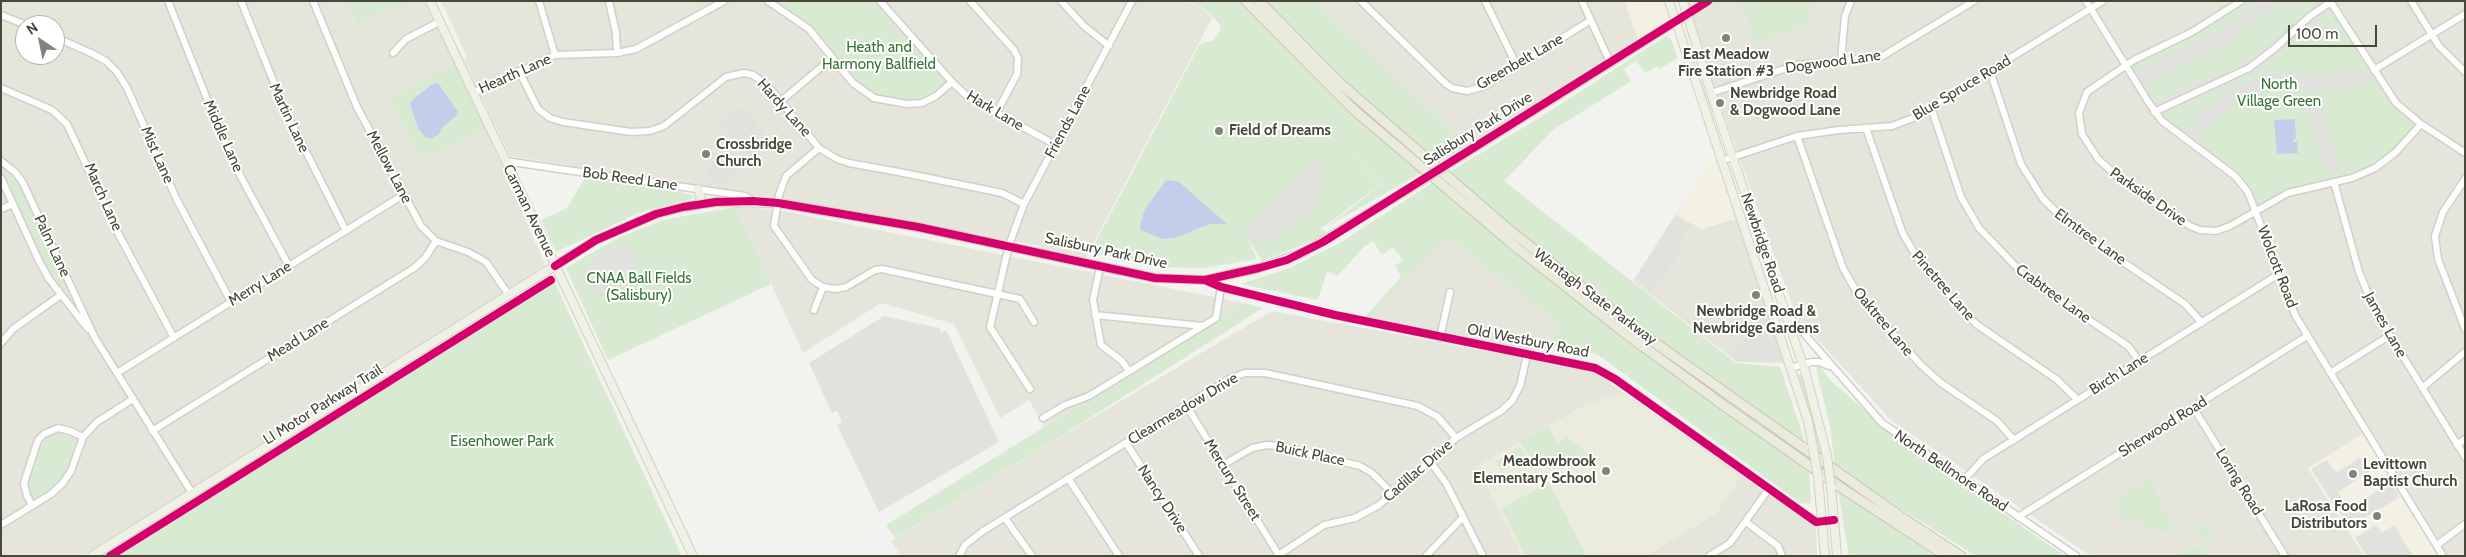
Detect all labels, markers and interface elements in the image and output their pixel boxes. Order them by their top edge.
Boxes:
north arrow [15,15,65,65]
scale bar [2291,15,2380,47]
text: N [23,18,41,39]
text: 100 m [2296,25,2338,43]
street label: Greenbelt Lane [1474,30,1566,94]
marker: East Meadow Fire Station #3 [1720,32,1732,44]
park label: Heath and Harmony Ballfield [822,39,936,74]
place label: East Meadow Fire Station #3 [1678,46,1774,81]
street label: Dogwood Lane [1784,46,1882,78]
street label: Hearth Lane [476,50,554,98]
street label: Blue Spruce Road [1910,52,2014,124]
street label: Hardy Lane [753,75,815,141]
park label: North Village Green [2237,76,2321,111]
street label: Martin Lane [265,80,313,156]
street label: Friends Lane [1041,83,1095,161]
place label: Newbridge Road & Dogwood Lane [1730,85,1840,120]
street label: Hark Lane [963,87,1027,135]
street label: Salisbury Park Drive [1420,88,1536,170]
street label: Middle Lane [199,97,247,175]
marker: Newbridge Road & Dogwood Lane [1714,97,1726,109]
place label: Field of Dreams [1229,122,1331,140]
street label: Mist Lane [136,124,178,186]
marker: Field of Dreams [1213,125,1225,137]
street label: Mellow Lane [362,128,416,206]
place label: Crossbridge Church [716,136,792,171]
marker: Crossbridge Church [700,148,712,160]
street label: March Lane [80,160,126,234]
street label: Carman Avenue [499,162,559,260]
street label: Bob Reed Lane [581,163,679,195]
street label: Parkside Drive [2106,164,2190,230]
street label: Newbridge Road [1736,191,1788,295]
street label: Elmtree Lane [2051,205,2129,269]
street label: Palm Lane [30,212,74,280]
street label: Wolcott Road [2253,224,2301,310]
street label: Salisbury Park Drive [1043,229,1169,273]
street label: Wantagh State Parkway [1530,245,1660,349]
street label: Pinetree Lane [1908,247,1978,325]
street label: Merry Lane [225,258,295,310]
street label: Crabtree Lane [2012,261,2094,327]
park label: CNAA Ball Fields (Salisbury) [587,270,691,305]
street label: Oaktree Lane [1849,284,1917,360]
marker: Newbridge Road & Newbridge Gardens [1750,289,1762,301]
street label: James Lane [2360,289,2410,361]
place label: Newbridge Road & Newbridge Gardens [1693,303,1819,338]
street label: Mead Lane [264,314,332,366]
street label: Old Westbury Road [1466,320,1590,362]
street label: Birch Lane [2086,349,2152,399]
street label: LI Motor Parkway Trail [260,361,386,449]
street label: Clearmeadow Drive [1125,369,1241,449]
street label: Sherwood Road [2116,393,2210,461]
street label: North Bellmore Road [1891,426,2011,516]
park label: Eisenhower Park [450,433,554,451]
street label: Mercury Street [1200,436,1264,524]
street label: Cadillac Drive [1380,436,1456,506]
street label: Buick Place [1274,438,1346,470]
street label: Loring Road [2211,445,2267,519]
place label: Meadowbrook Elementary School [1473,453,1596,488]
place label: Levittown Baptist Church [2363,456,2458,491]
street label: Nancy Drive [1133,462,1191,536]
marker: Meadowbrook Elementary School [1600,465,1612,477]
marker: Levittown Baptist Church [2347,468,2359,480]
place label: LaRosa Food Distributors [2284,498,2367,533]
marker: LaRosa Food Distributors [2371,510,2383,522]

